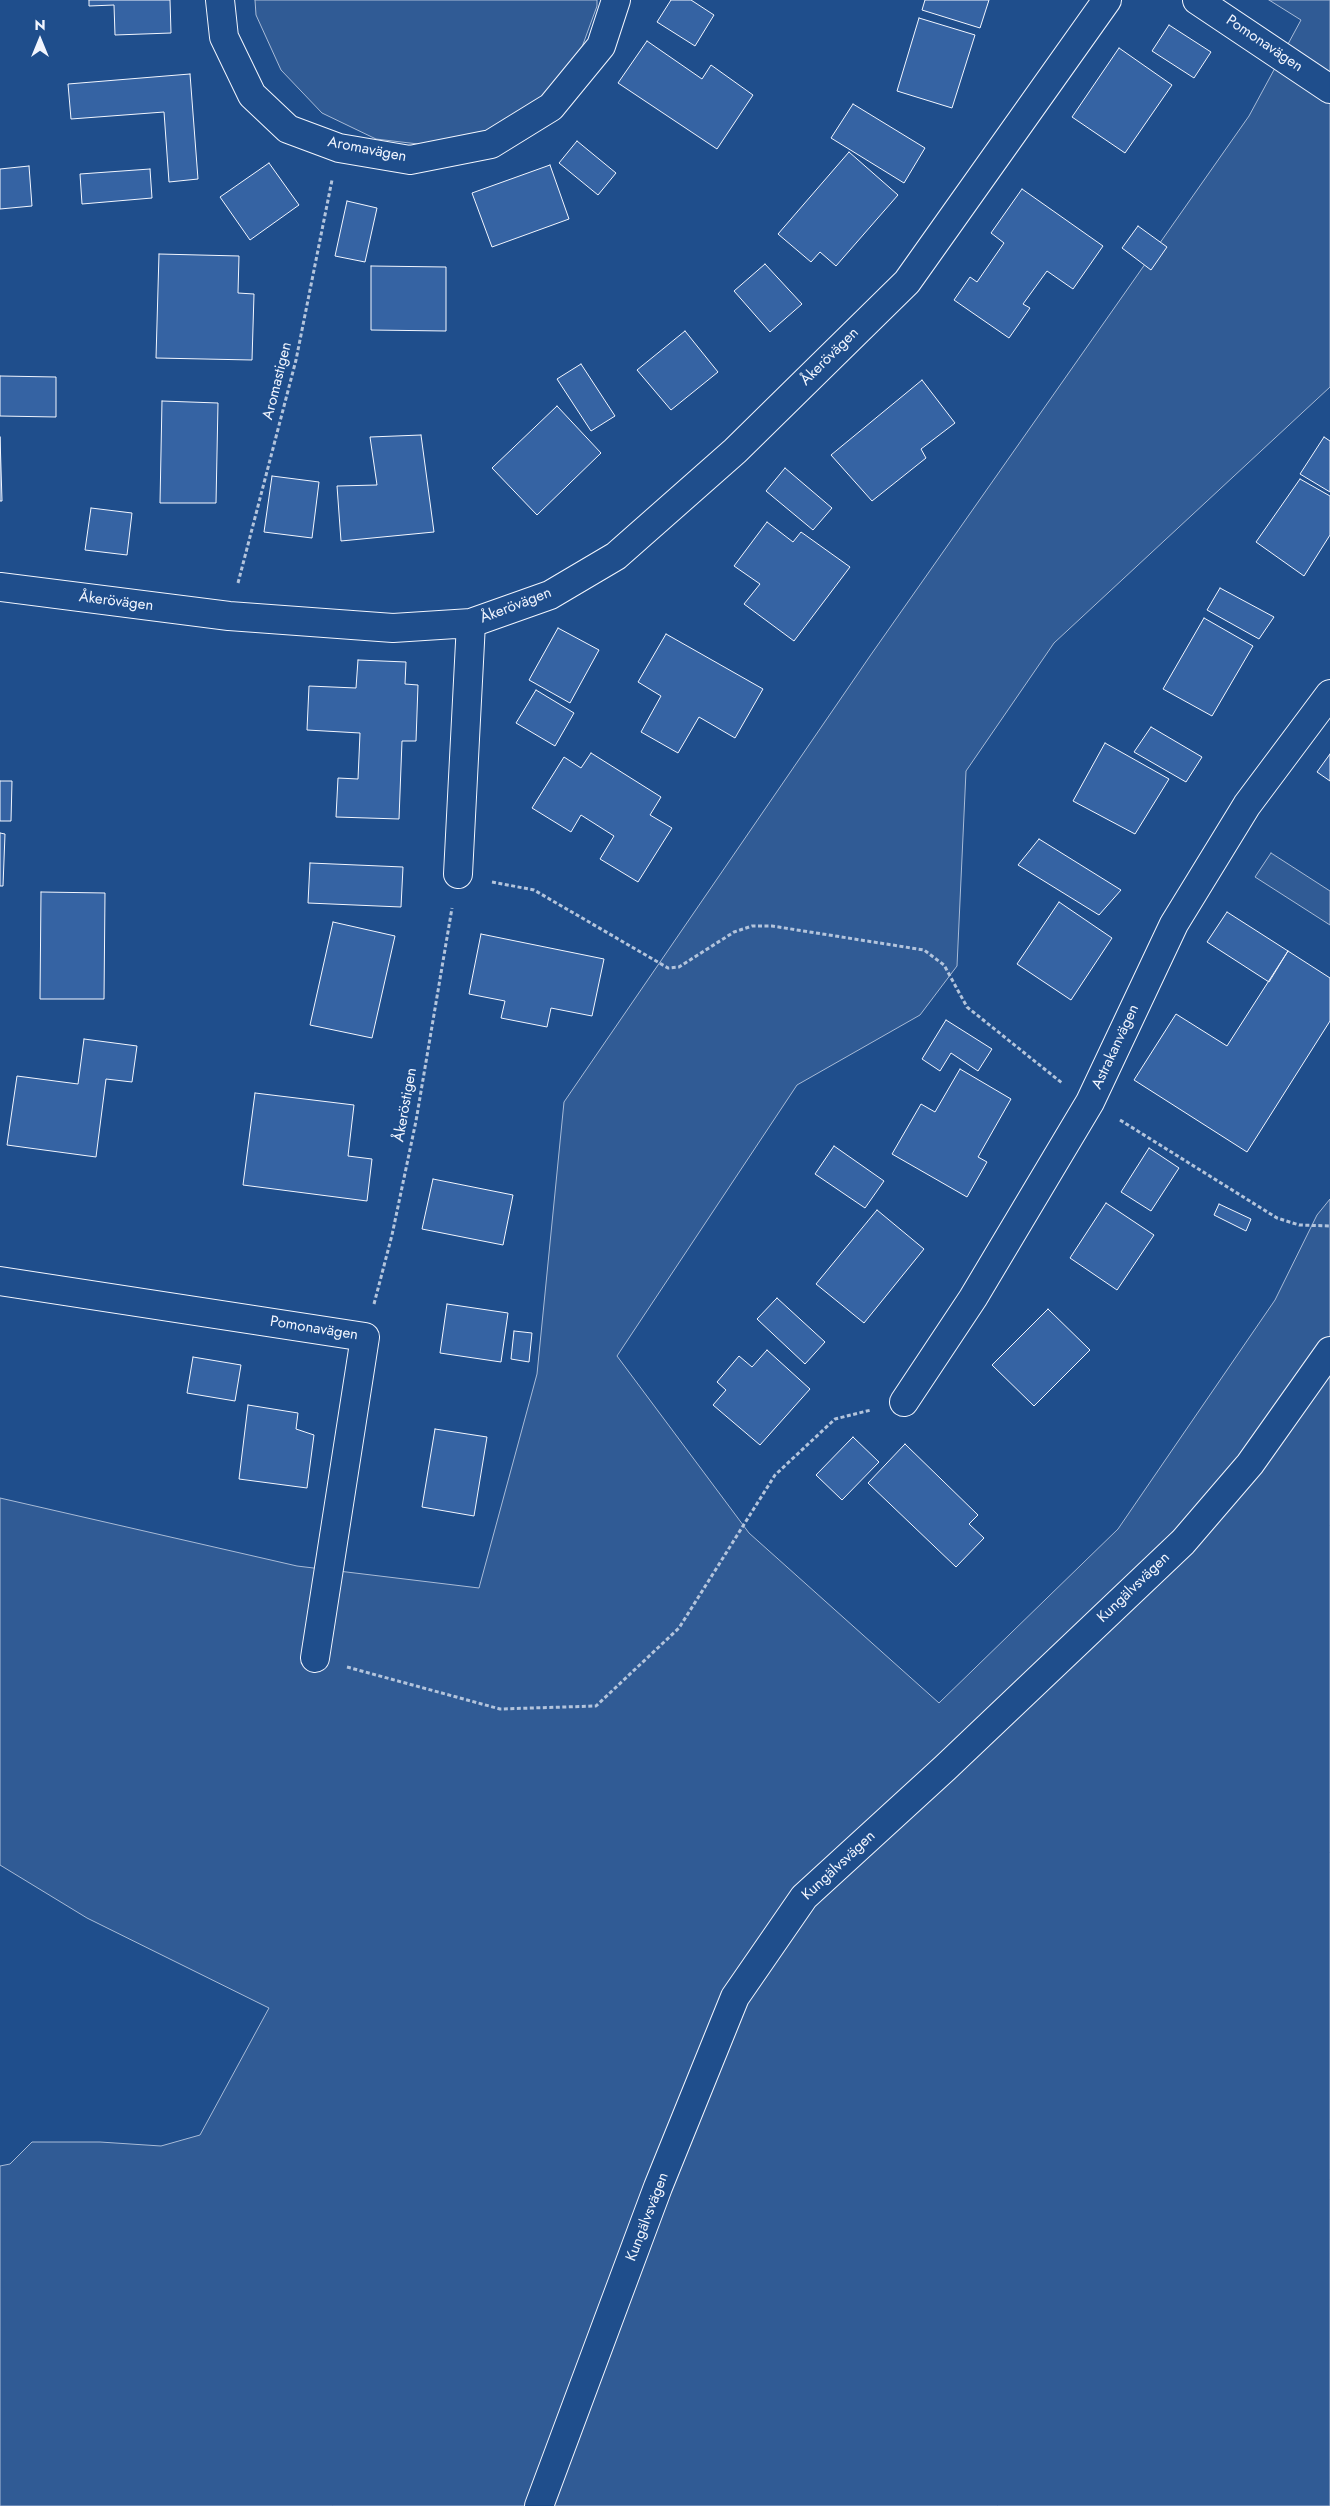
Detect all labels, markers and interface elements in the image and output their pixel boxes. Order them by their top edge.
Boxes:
street label: Pomonavägen [1222,12,1306,76]
north arrow [15,15,65,65]
text: N [34,15,46,35]
street label: Aromavägen [326,134,408,166]
street label: Åkerövägen [797,324,863,390]
street label: Aromastigen [260,340,296,422]
street label: Åkerövägen [478,584,554,628]
street label: Åkerövägen [78,589,154,615]
street label: Astrakanvägen [1088,1002,1144,1092]
street label: Åkeröstigen [391,1067,421,1143]
street label: Pomonavägen [269,1313,359,1345]
street label: Kungälvsvägen [1094,1549,1174,1627]
street label: Kungälvsvägen [799,1827,879,1905]
street label: Kungälvsvägen [623,2170,673,2264]

